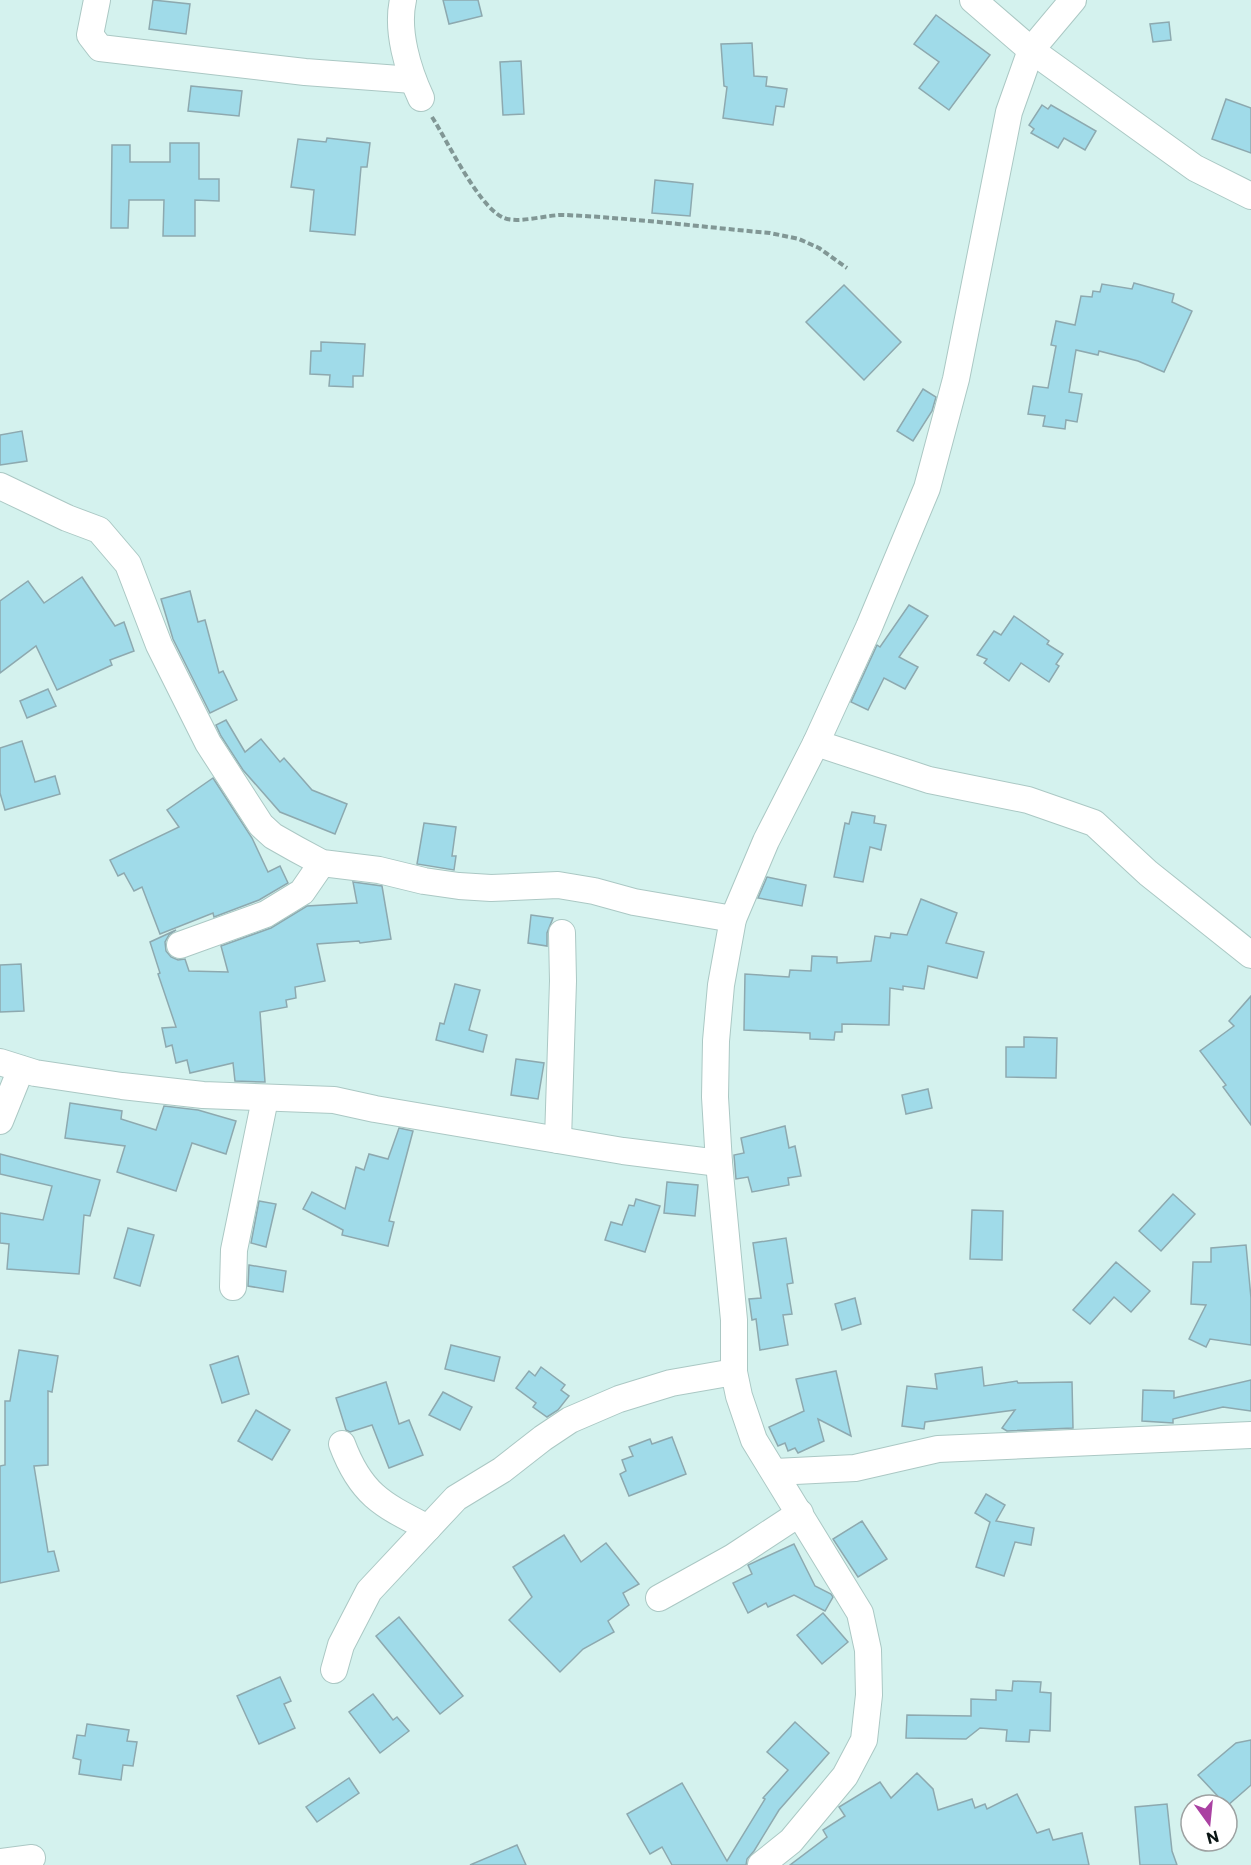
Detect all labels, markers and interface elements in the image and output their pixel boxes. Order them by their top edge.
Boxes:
north arrow [1179,1793,1239,1853]
text: N [1205,1827,1221,1849]

